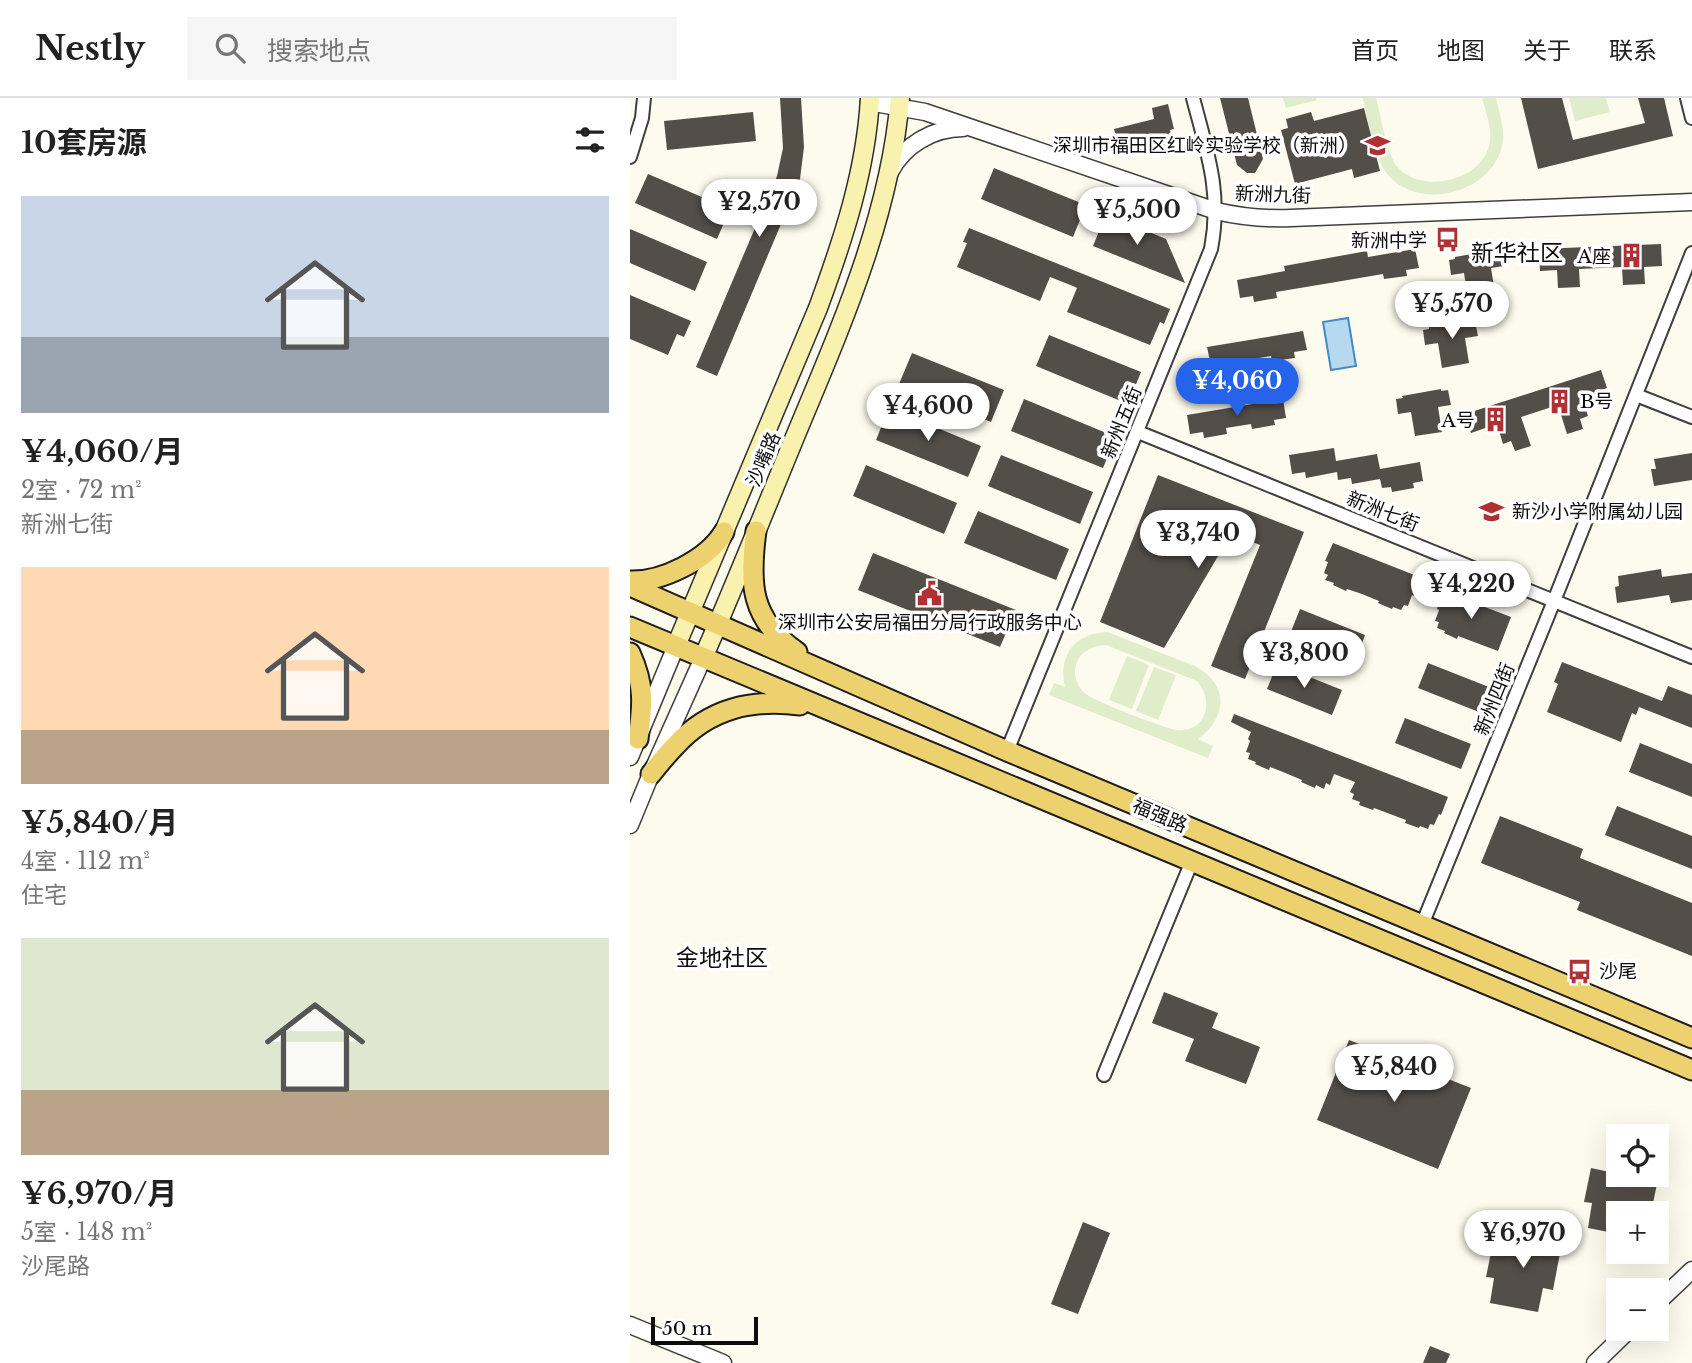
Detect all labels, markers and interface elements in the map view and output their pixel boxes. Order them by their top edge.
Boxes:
search box [187,17,677,80]
text: Nestly [35,28,145,69]
icon: search [211,29,249,67]
text: 搜索地点 [267,35,371,67]
text: 首页 [1351,36,1399,65]
text: 地图 [1437,36,1485,65]
text: 关于 [1523,36,1571,65]
text: 联系 [1609,36,1657,65]
icon: filters [571,121,609,159]
text: 10套房源 [21,124,147,161]
school or university icon: 深圳市福田区红岭实验学校（新洲） [1363,131,1391,159]
place label: 深圳市福田区红岭实验学校（新洲） [1053,134,1357,157]
pin: ¥2,570 [702,180,816,239]
street label: 新洲九街 [1235,182,1311,207]
text: ¥2,570 [717,188,801,216]
pin: ¥5,500 [1080,188,1194,247]
text: ¥5,500 [1093,196,1181,224]
bus stop icon: 新洲中学 [1433,226,1461,254]
place label: 新洲中学 [1351,229,1427,252]
district label: 新华社区 [1471,239,1563,267]
icon: home [252,242,378,368]
building icon: A座 [1617,242,1645,270]
place label: A座 [1576,245,1611,268]
pin: ¥5,570 [1395,282,1509,341]
text: ¥5,570 [1411,290,1493,318]
pin: ¥4,060 [1180,358,1294,418]
text: ¥4,060 [1192,367,1282,395]
street label: 新州五街 [1097,383,1146,462]
pin: ¥4,600 [871,384,985,443]
building icon: B号 [1546,387,1574,415]
place label: B号 [1580,390,1614,413]
text: ¥4,600 [883,392,973,420]
building icon: A号 [1481,406,1509,434]
place label: A号 [1440,409,1475,432]
street label: 沙嘴路 [742,428,785,490]
text: ¥4,060/月 [21,433,184,470]
text: 2室 · 72 m² [21,476,141,504]
street label: 新洲七街 [1343,487,1422,536]
school or university icon: 新沙小学附属幼儿园 [1478,497,1506,525]
place label: 新沙小学附属幼儿园 [1512,500,1683,523]
text: 新洲七街 [21,510,113,538]
pin: ¥3,740 [1141,510,1255,570]
text: ¥3,740 [1156,519,1240,547]
pin: ¥4,220 [1414,561,1528,621]
text: ¥4,220 [1427,570,1515,598]
public building icon: 深圳市公安局福田分局行政服务中心 [916,580,944,608]
place label: 深圳市公安局福田分局行政服务中心 [778,611,1082,634]
icon: home [252,613,378,739]
pin: ¥3,800 [1247,630,1361,690]
text: ¥3,800 [1259,639,1349,667]
street label: 新州四街 [1470,660,1519,739]
street label: 福强路 [1129,794,1191,837]
text: ¥5,840/月 [21,804,178,841]
text: 4室 · 112 m² [21,847,150,875]
text: 住宅 [21,881,67,909]
district label: 金地社区 [676,944,768,972]
bus stop icon: 沙尾 [1565,957,1593,985]
place label: 沙尾 [1599,960,1637,983]
icon: home [252,984,378,1110]
pin: ¥5,840 [1337,1044,1451,1104]
text: ¥5,840 [1351,1053,1437,1081]
map controls [1606,1124,1669,1341]
button: locate [1606,1124,1669,1187]
text: ¥6,970/月 [21,1175,177,1212]
button: + [1606,1201,1669,1264]
pin: ¥6,970 [1466,1210,1580,1270]
text: 5室 · 148 m² [21,1218,152,1246]
text: ¥6,970 [1480,1219,1566,1247]
text: 沙尾路 [21,1252,90,1280]
button: − [1606,1278,1669,1341]
scale bar [651,1314,758,1346]
text: 50 m [662,1317,712,1340]

